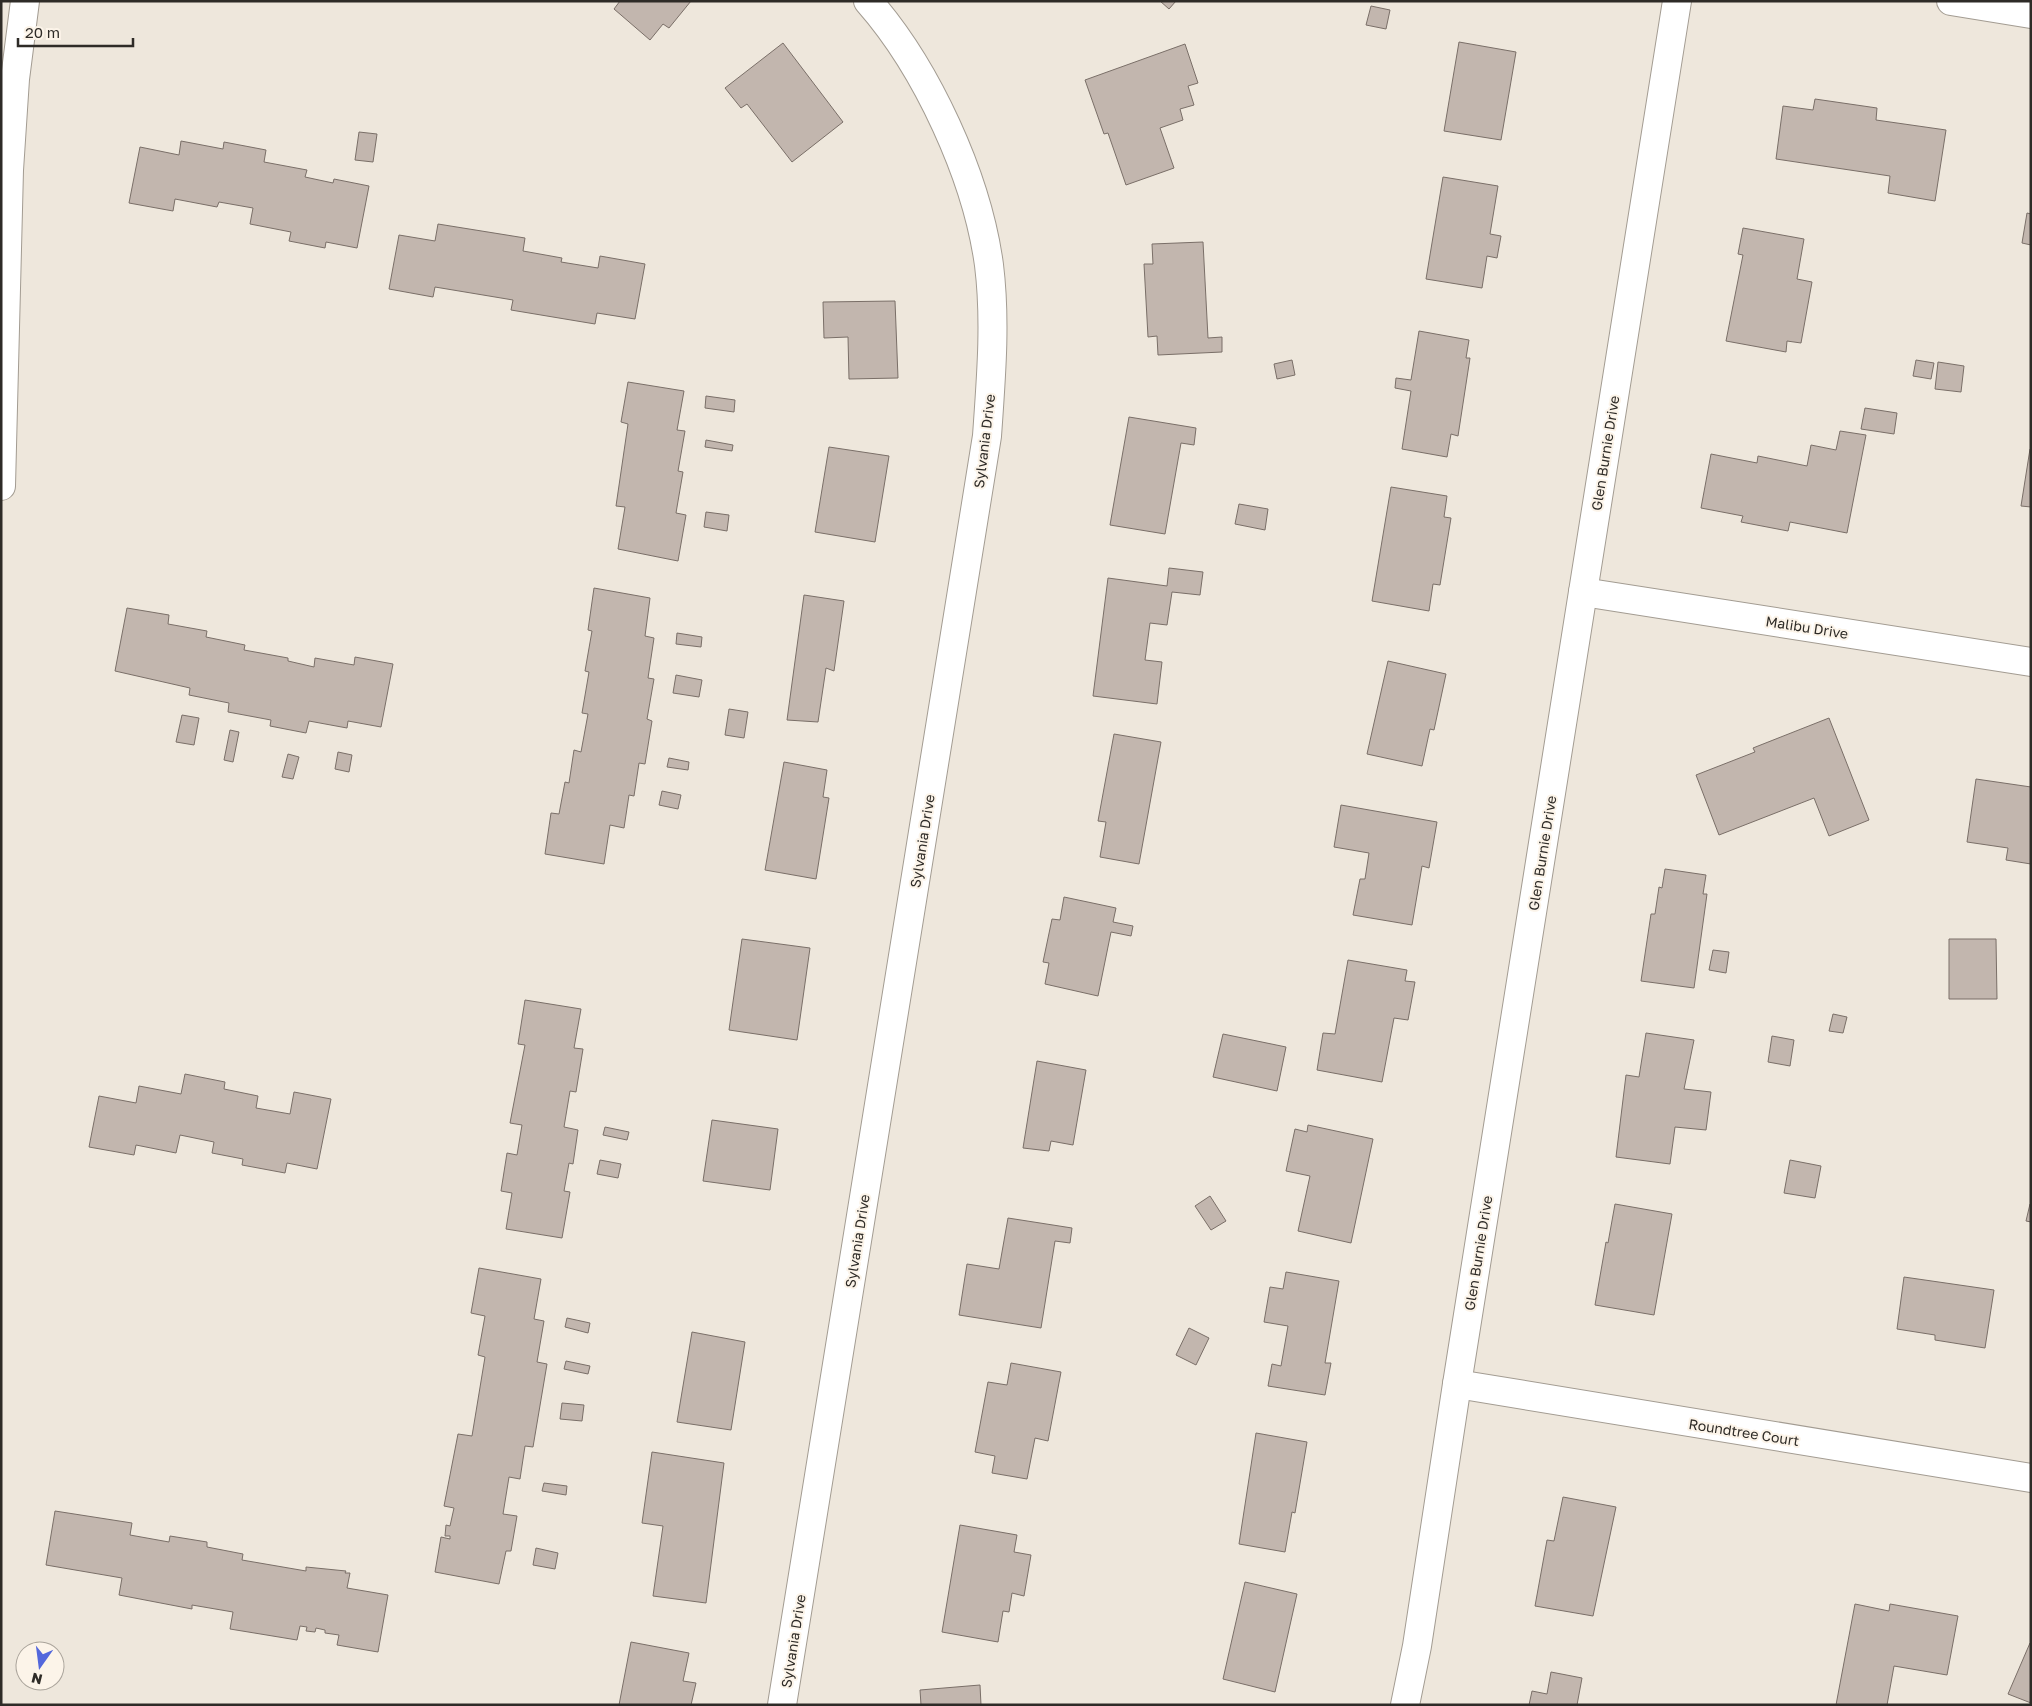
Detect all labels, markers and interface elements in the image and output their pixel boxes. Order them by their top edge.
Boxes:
scale bar [18,15,132,47]
text: 20 m [25,23,60,41]
street label: Sylvania Drive [970,393,998,489]
street label: Glen Burnie Drive [1587,394,1623,512]
street label: Malibu Drive [1764,612,1850,642]
street label: Sylvania Drive [906,793,938,889]
street label: Glen Burnie Drive [1524,794,1560,912]
street label: Sylvania Drive [841,1193,873,1289]
street label: Glen Burnie Drive [1460,1194,1496,1312]
street label: Roundtree Court [1687,1415,1801,1449]
street label: Sylvania Drive [777,1593,809,1689]
north arrow [15,1641,65,1691]
text: N [30,1670,44,1689]

